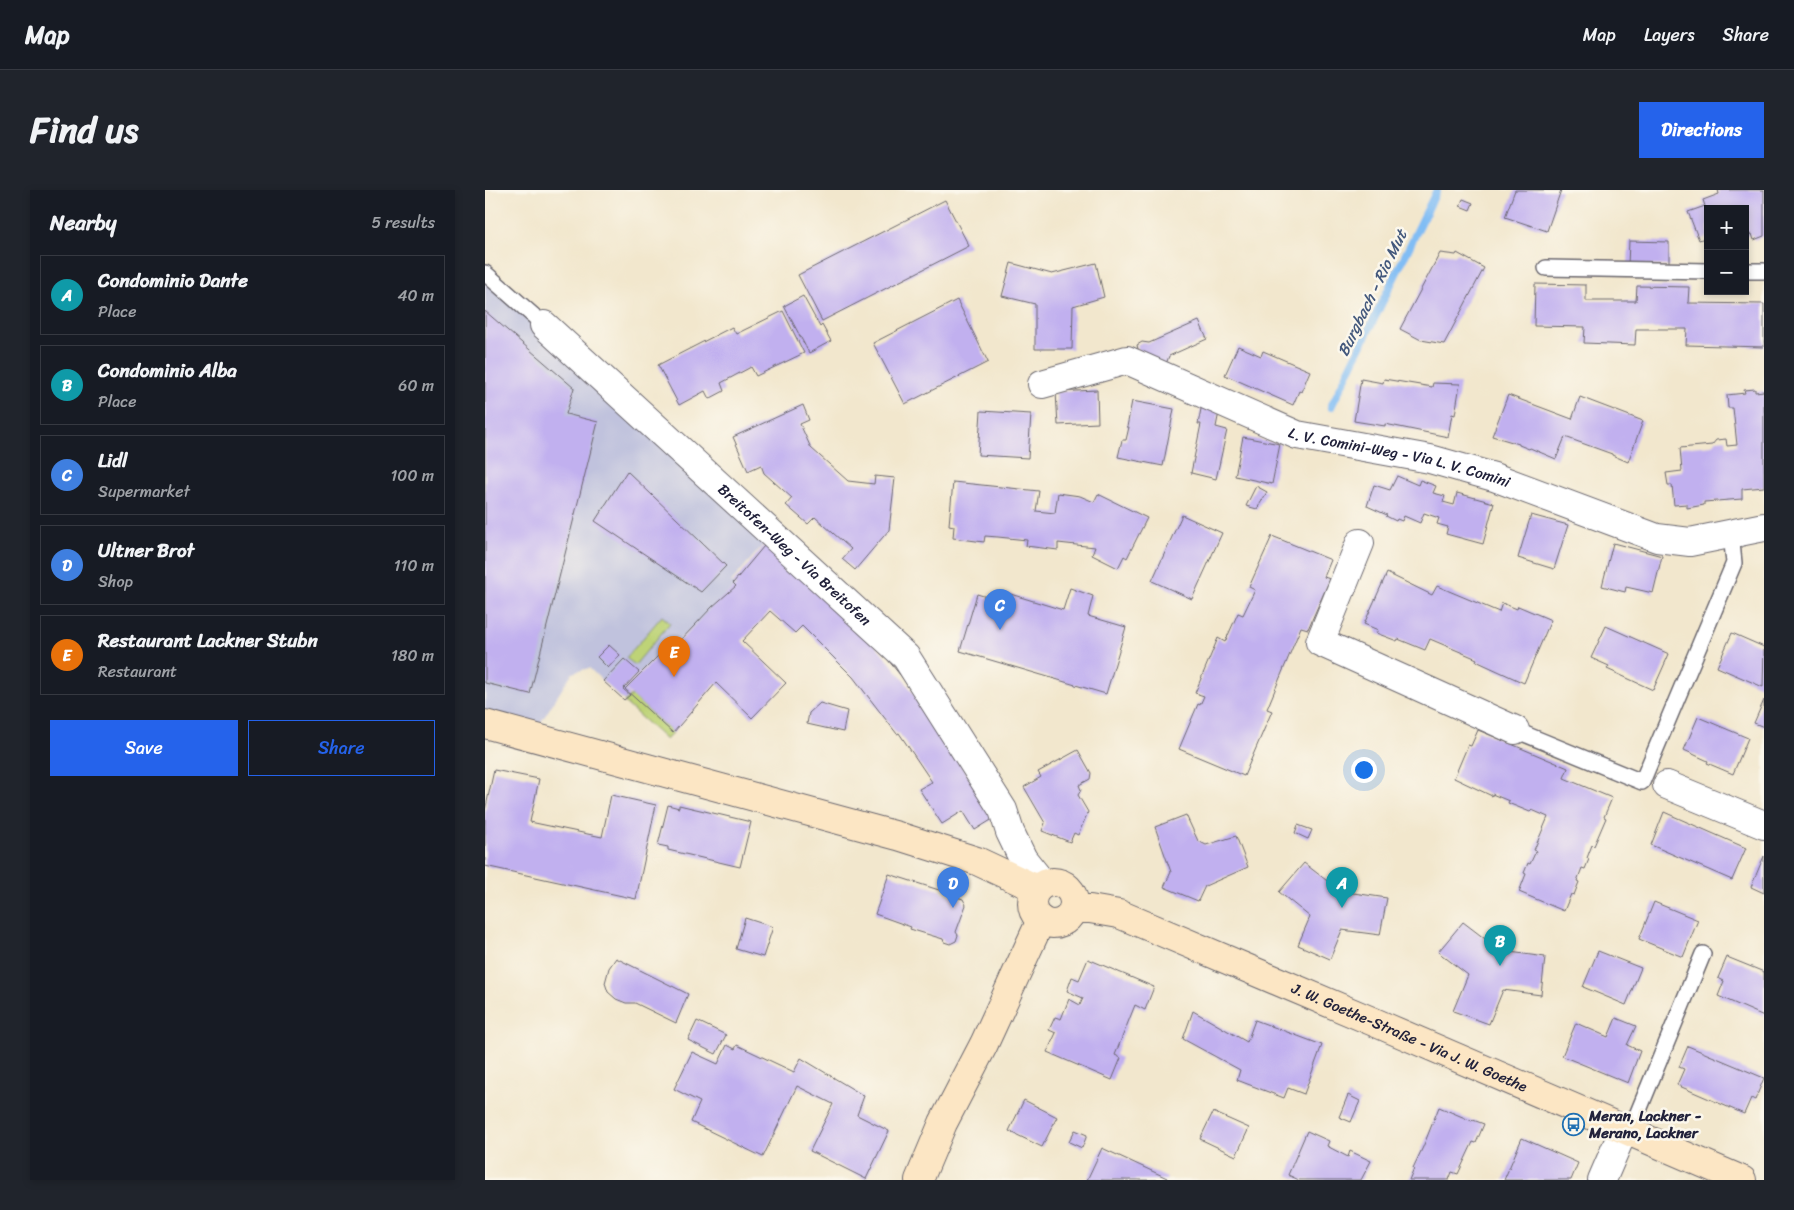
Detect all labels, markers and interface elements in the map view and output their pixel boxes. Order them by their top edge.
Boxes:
text: Map [25,14,69,56]
text: Map [1583,19,1616,51]
text: Layers [1644,19,1695,51]
text: Share [1723,19,1769,51]
text: Find us [30,99,138,161]
button: Directions [1639,102,1764,158]
text: Nearby [50,204,116,242]
map controls [1704,205,1749,295]
button: + [1704,205,1749,250]
text: 5 results [371,208,435,237]
water label: Burgbach - Rio Mut [1329,223,1416,361]
button: − [1704,250,1749,295]
text: Condominio Dante [98,264,248,297]
text: A [62,281,72,310]
text: 40 m [397,281,434,310]
text: Place [98,297,137,326]
text: Condominio Alba [98,354,237,387]
text: B [62,371,72,400]
text: 60 m [398,371,434,400]
text: Place [98,387,137,416]
street label: L. V. Comini-Weg - Via L. V. Comini [1284,420,1515,495]
text: Lidl [98,444,127,477]
text: C [62,461,72,490]
text: 100 m [390,461,434,490]
text: Supermarket [98,477,190,506]
street label: Breitofen-Weg - Via Breitofen [712,477,877,632]
text: Ultner Brot [98,534,194,567]
text: D [62,551,72,580]
text: 110 m [394,551,434,580]
text: Shop [98,567,133,596]
pin: C [984,589,1016,630]
text: Restaurant Lackner Stubn [98,624,318,657]
pin: E [658,636,690,677]
text: E [63,641,71,670]
text: 180 m [391,641,434,670]
text: Restaurant [98,657,177,686]
button: Save [50,720,238,776]
button: Share [248,720,435,776]
your location [1351,757,1377,783]
pin: D [937,867,969,908]
pin: A [1326,867,1358,908]
pin: B [1484,925,1516,966]
street label: J. W. Goethe-Straße - Via J. W. Goethe [1286,975,1532,1099]
place label: Meran, Lackner - Merano, Lackner [1588,1103,1701,1146]
bus stop icon: Meran, Lackner - Merano, Lackner [1561,1113,1585,1137]

